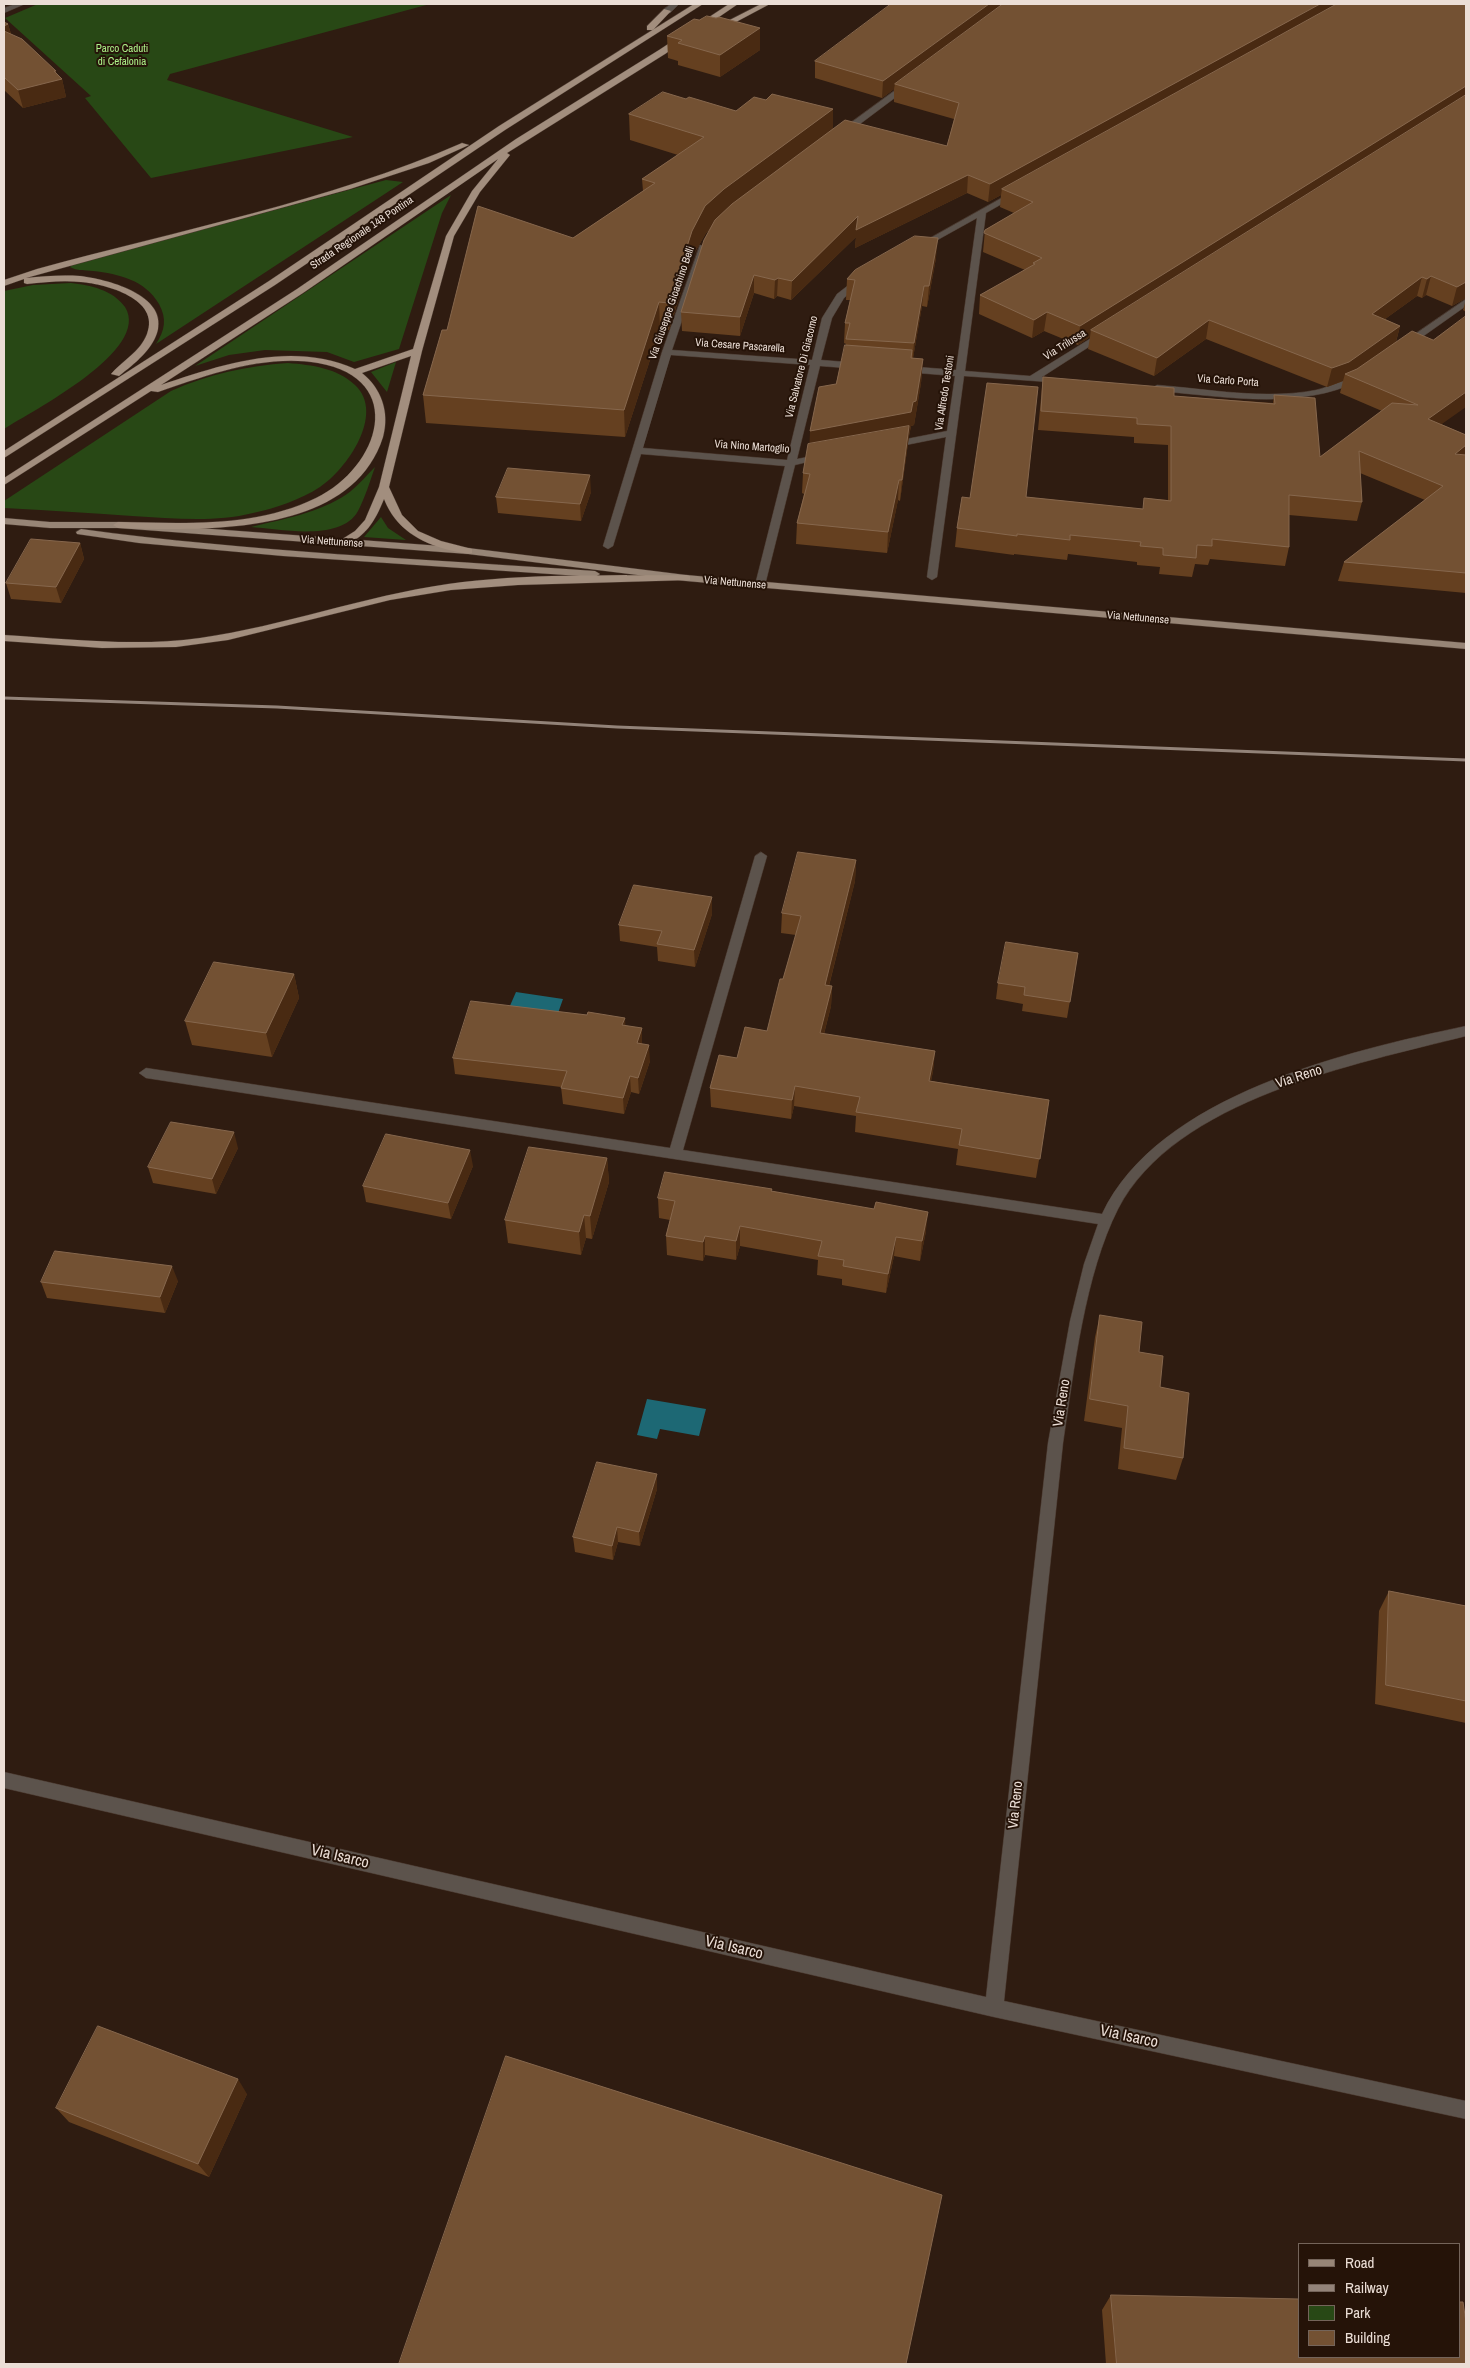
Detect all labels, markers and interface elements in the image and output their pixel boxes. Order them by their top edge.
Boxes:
park label: Parco Caduti di Cefalonia [96,42,148,68]
street label: Strada Regionale 148 Pontina [308,194,416,272]
street label: Via Giuseppe Gioachino Belli [646,245,698,361]
street label: Via Salvatore Di Giacomo [783,315,821,419]
street label: Via Trilussa [1041,327,1089,363]
street label: Via Cesare Pascarella [695,336,785,356]
street label: Via Alfredo Testoni [933,354,957,432]
street label: Via Carlo Porta [1197,372,1259,390]
street label: Via Nino Martoglio [714,438,790,456]
street label: Via Nettunense [301,533,363,551]
street label: Via Nettunense [704,574,766,592]
street label: Via Nettunense [1107,609,1169,627]
street label: Via Reno [1274,1062,1324,1092]
street label: Via Reno [1050,1378,1074,1428]
street label: Via Reno [1005,1780,1027,1830]
street label: Via Isarco [309,1841,371,1873]
street label: Via Isarco [703,1932,765,1964]
street label: Via Isarco [1098,2021,1160,2053]
legend [1298,2243,1460,2358]
text: Road [1345,2252,1374,2273]
text: Railway [1345,2277,1389,2298]
text: Park [1345,2302,1370,2323]
text: Building [1345,2327,1390,2348]

